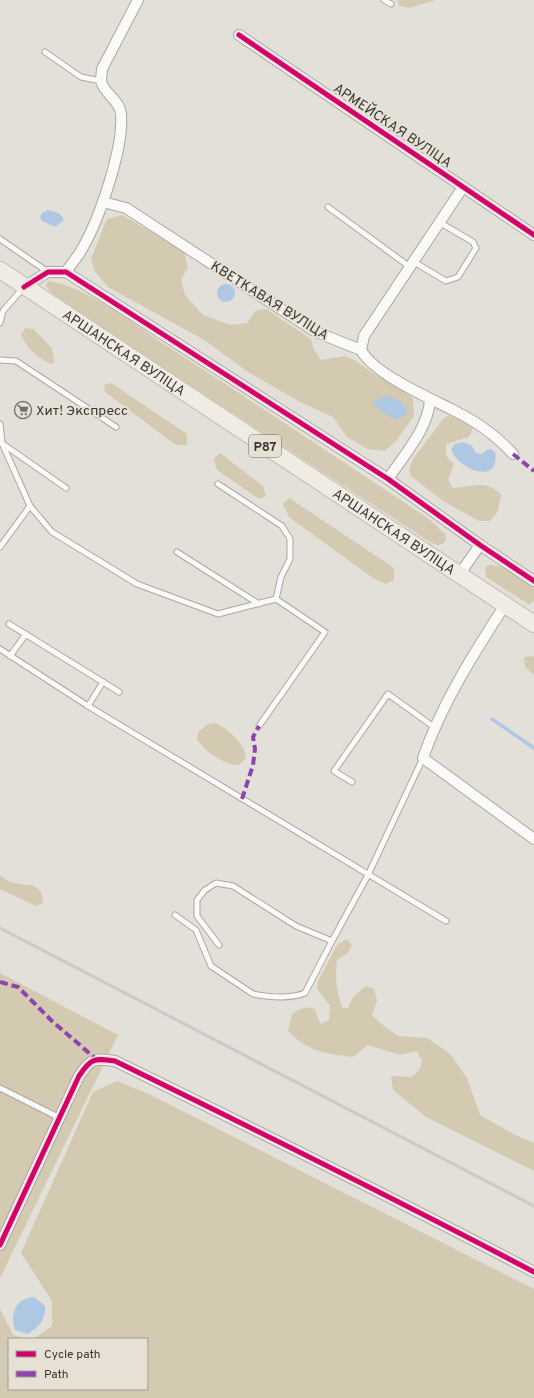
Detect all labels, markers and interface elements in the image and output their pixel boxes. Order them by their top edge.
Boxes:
street label: АРМЕЙСКАЯ ВУЛІЦА [330,79,455,172]
street label: КВЕТКАВАЯ ВУЛІЦА [207,258,331,345]
street label: АРШАНСКАЯ ВУЛІЦА [59,307,188,400]
supermarket icon: Хит! Экспресс [13,400,33,420]
place label: Хит! Экспресс [36,403,128,420]
road number: Р87 [249,435,281,457]
street label: АРШАНСКАЯ ВУЛІЦА [329,486,458,579]
legend [8,1338,148,1390]
text: Cycle path [44,1347,101,1363]
text: Path [44,1367,69,1383]

